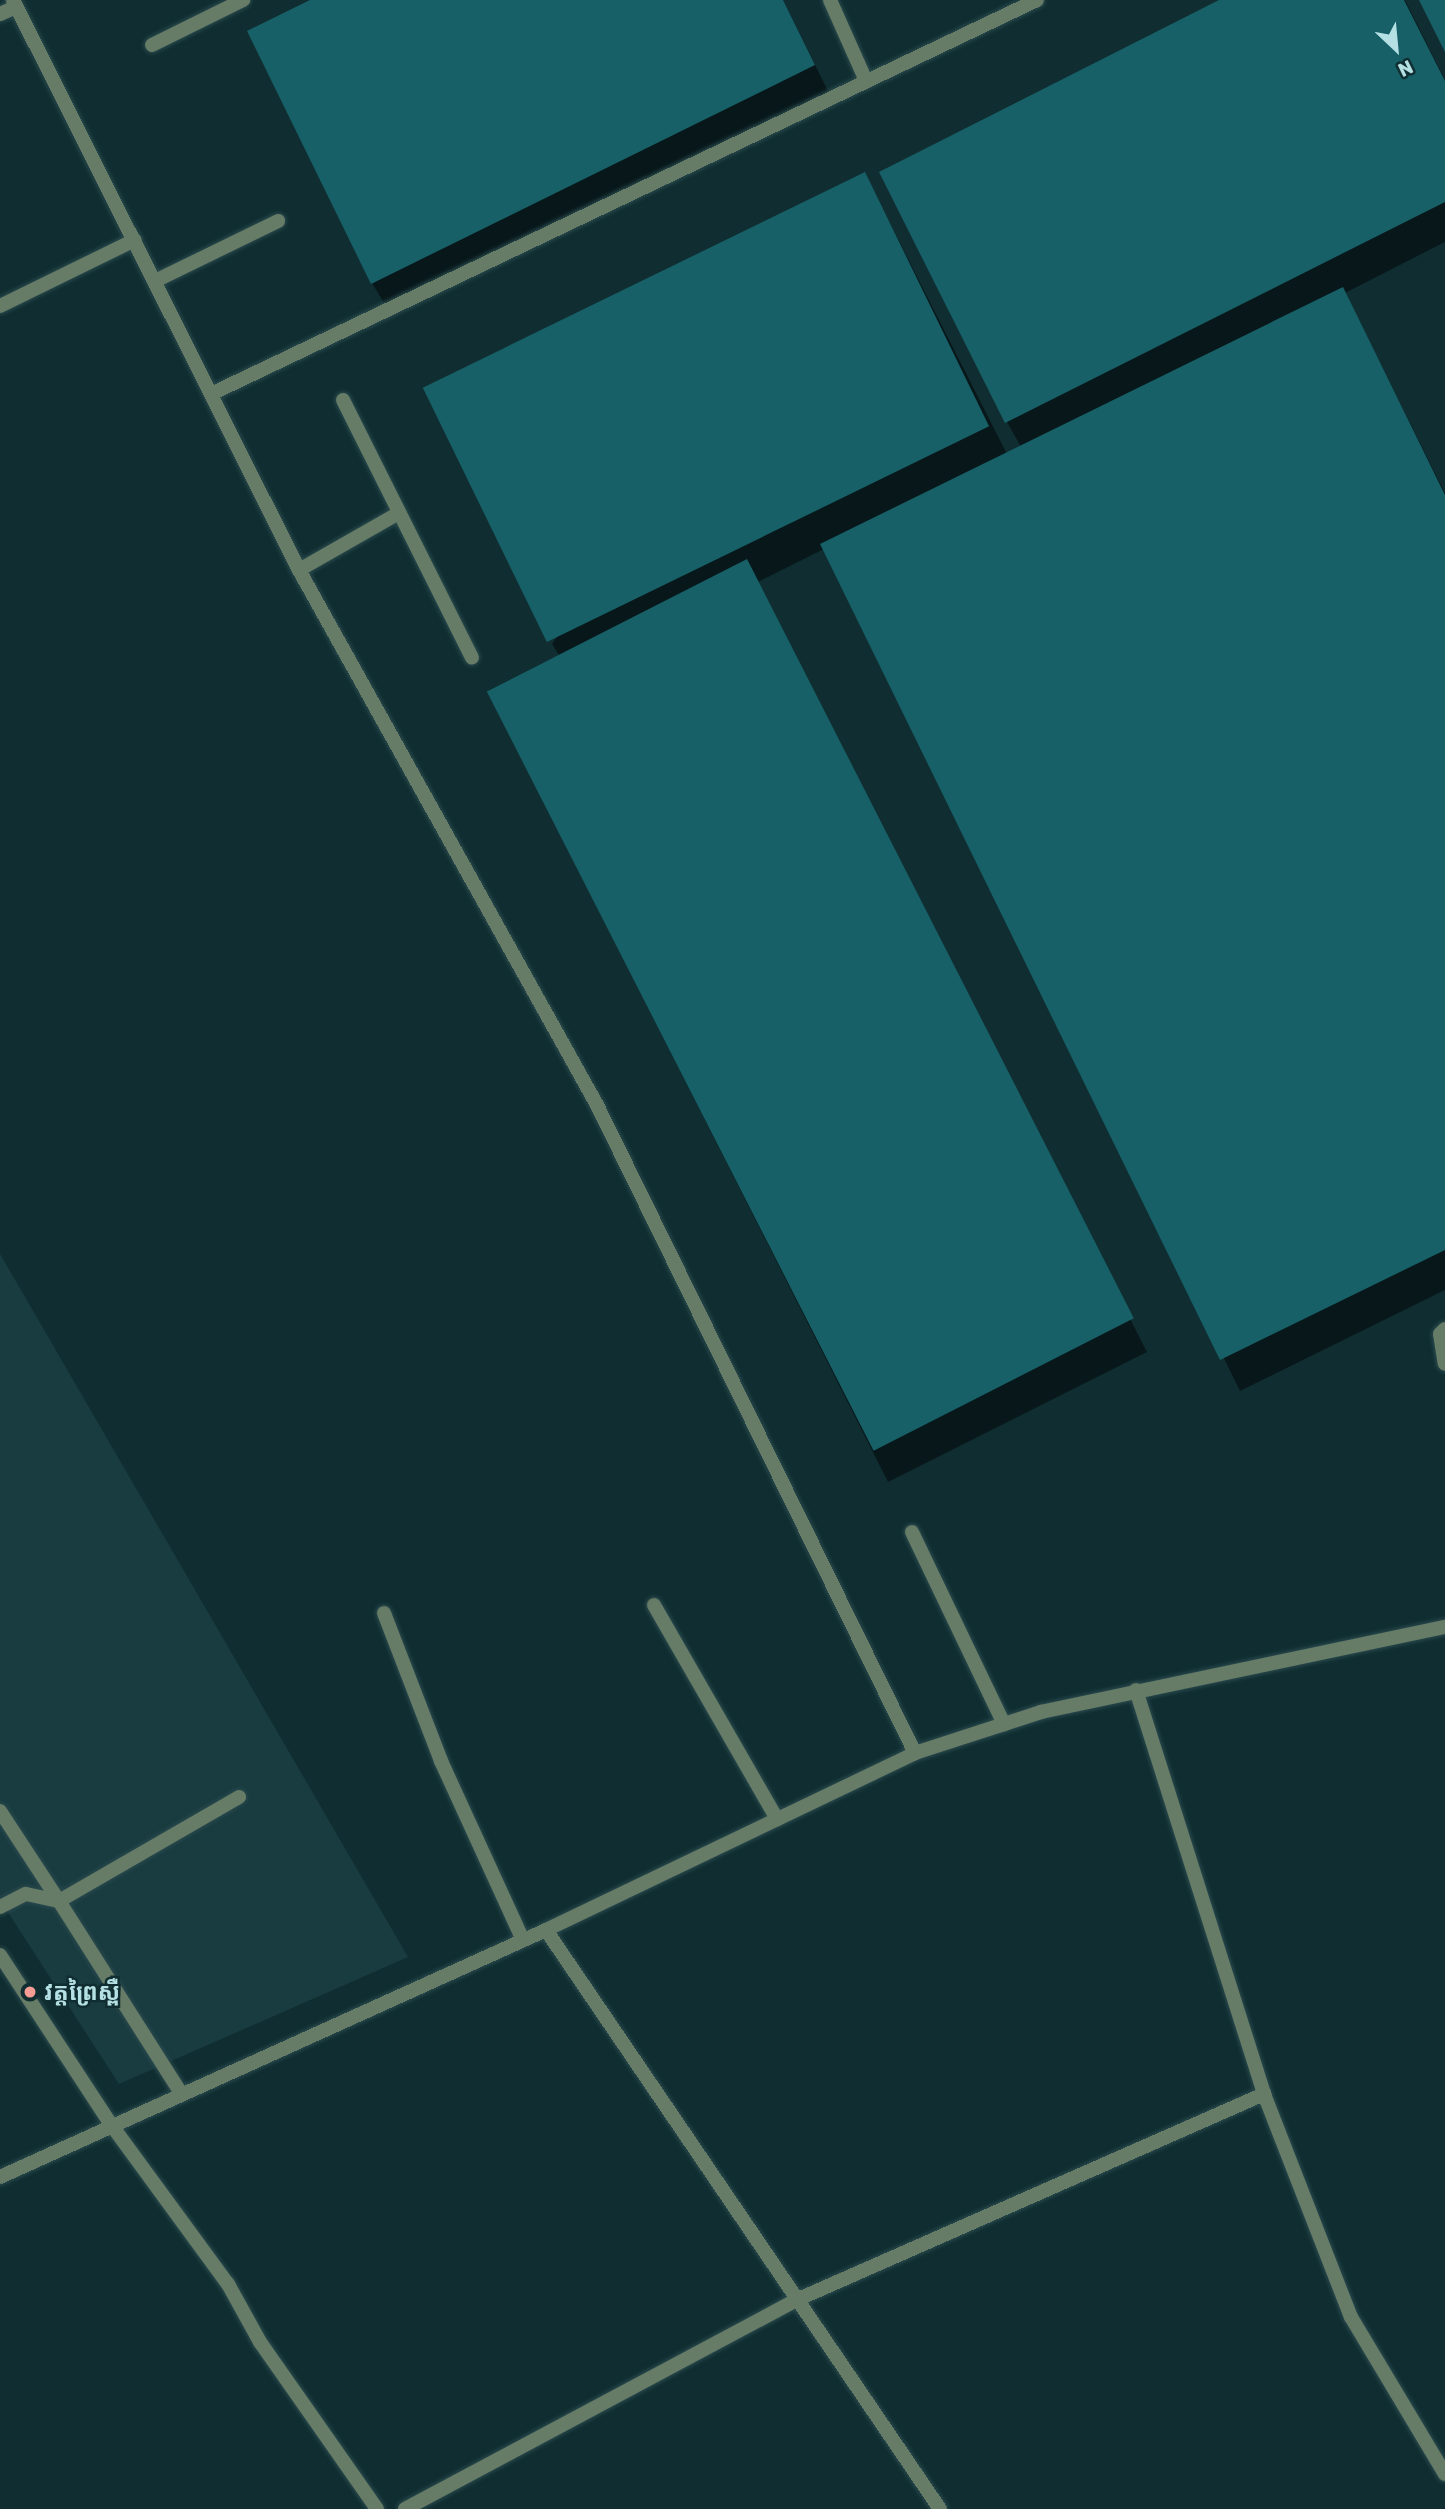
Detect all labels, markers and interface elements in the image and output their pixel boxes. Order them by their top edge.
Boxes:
north arrow [1361,14,1431,84]
text: N [1394,55,1417,82]
place label: វត្តព្រៃស្ពឺ [44,1978,120,2006]
marker: វត្តព្រៃស្ពឺ [22,1984,38,2000]

